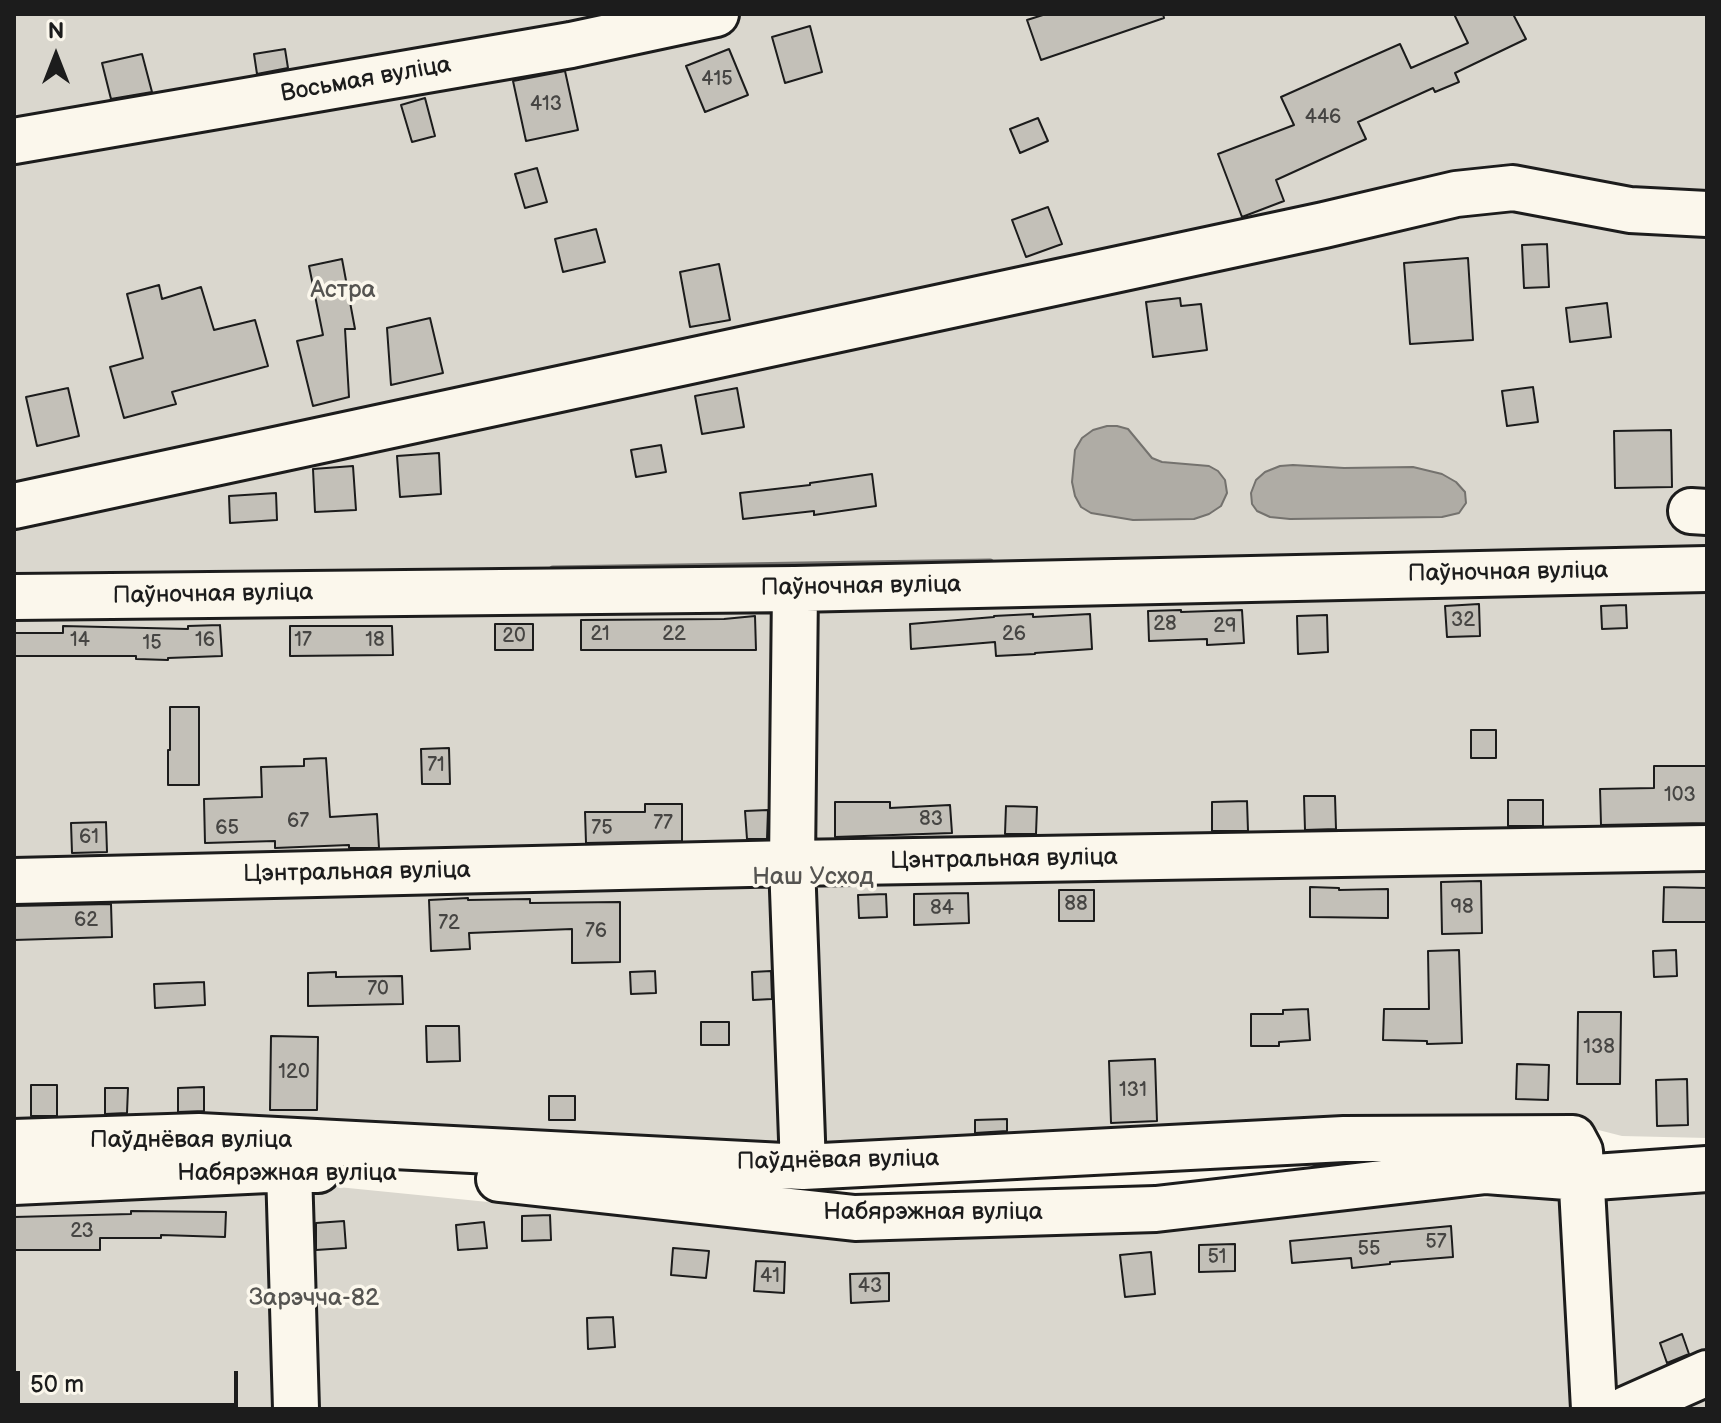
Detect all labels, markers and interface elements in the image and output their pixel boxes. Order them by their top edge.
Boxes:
north arrow [16,16,96,96]
text: N [48,18,64,45]
street label: Восьмая вуліца [278,51,454,109]
house number: 415 [701,68,733,92]
house number: 413 [530,93,562,117]
house number: 446 [1305,106,1341,130]
park label: Астра [310,277,376,305]
street label: Паўночная вуліца [1407,557,1609,589]
street label: Паўночная вуліца [760,571,962,603]
street label: Паўночная вуліца [112,579,314,611]
house number: 32 [1451,609,1475,633]
house number: 28 [1153,613,1177,637]
house number: 29 [1213,615,1237,639]
house number: 21 [590,623,610,647]
house number: 22 [662,623,686,647]
house number: 26 [1002,623,1026,647]
house number: 20 [502,625,526,649]
house number: 14 [70,629,90,653]
house number: 16 [195,629,215,653]
house number: 17 [294,629,312,653]
house number: 18 [365,629,385,653]
house number: 15 [142,632,162,656]
house number: 71 [427,754,445,778]
house number: 103 [1664,784,1696,808]
house number: 83 [919,808,943,832]
house number: 67 [287,810,309,834]
house number: 77 [653,812,673,836]
house number: 65 [215,817,239,841]
house number: 75 [591,817,613,841]
house number: 61 [79,826,99,850]
street label: Цэнтральная вуліца [890,844,1118,876]
street label: Цэнтральная вуліца [243,857,471,889]
park label: Наш Усход [752,864,874,892]
house number: 88 [1064,893,1088,917]
house number: 98 [1450,896,1474,920]
house number: 84 [930,897,954,921]
house number: 62 [74,909,98,933]
house number: 72 [438,912,460,936]
house number: 76 [585,920,607,944]
house number: 70 [367,978,389,1002]
house number: 138 [1583,1036,1615,1060]
house number: 120 [278,1061,310,1085]
house number: 131 [1119,1079,1147,1103]
street label: Паўднёвая вуліца [90,1127,292,1155]
street label: Паўднёвая вуліца [736,1145,940,1177]
street label: Набярэжная вуліца [177,1160,397,1188]
street label: Набярэжная вуліца [823,1199,1043,1227]
house number: 23 [70,1220,94,1244]
house number: 57 [1425,1231,1447,1255]
house number: 55 [1358,1238,1380,1262]
house number: 51 [1207,1246,1227,1270]
house number: 41 [760,1265,780,1289]
house number: 43 [858,1275,882,1299]
park label: Зарэчча-82 [249,1285,379,1313]
scale bar [20,1355,242,1405]
text: 50 m [30,1370,84,1399]

